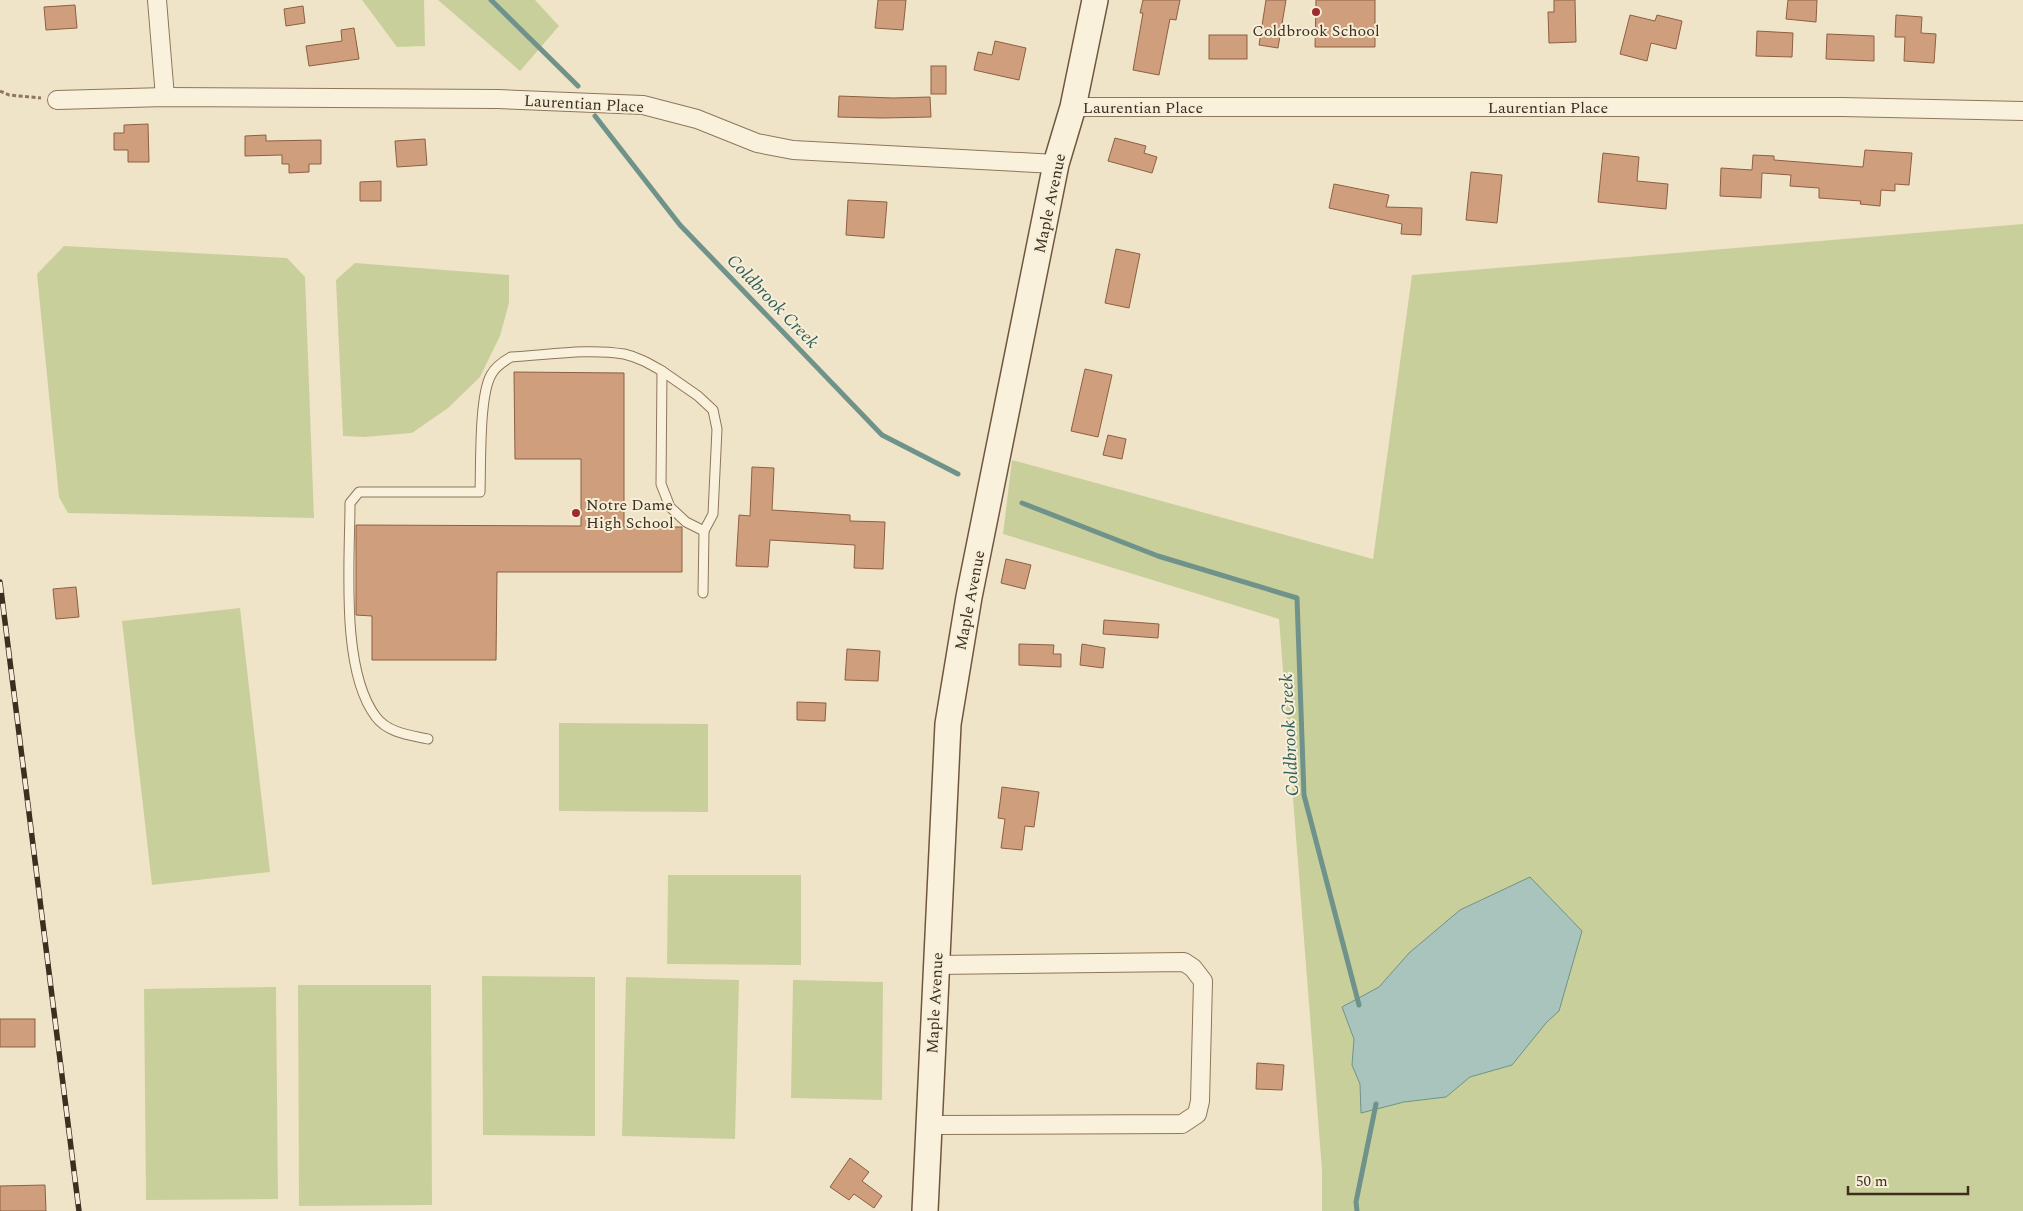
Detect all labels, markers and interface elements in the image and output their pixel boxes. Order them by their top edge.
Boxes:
marker: Coldbrook School [1310,6,1322,18]
place label: Coldbrook School [1252,19,1380,43]
street label: Laurentian Place [523,89,645,119]
street label: Laurentian Place [1083,96,1203,120]
street label: Laurentian Place [1488,96,1608,120]
street label: Maple Avenue [1028,151,1072,255]
water label: Coldbrook Creek [720,248,825,355]
place label: Notre Dame High School [586,493,674,535]
marker: Notre Dame High School [570,507,582,519]
street label: Maple Avenue [949,548,991,652]
water label: Coldbrook Creek [1273,672,1306,797]
street label: Maple Avenue [920,952,950,1054]
scale bar [1848,1164,1968,1196]
text: 50 m [1856,1170,1888,1193]

